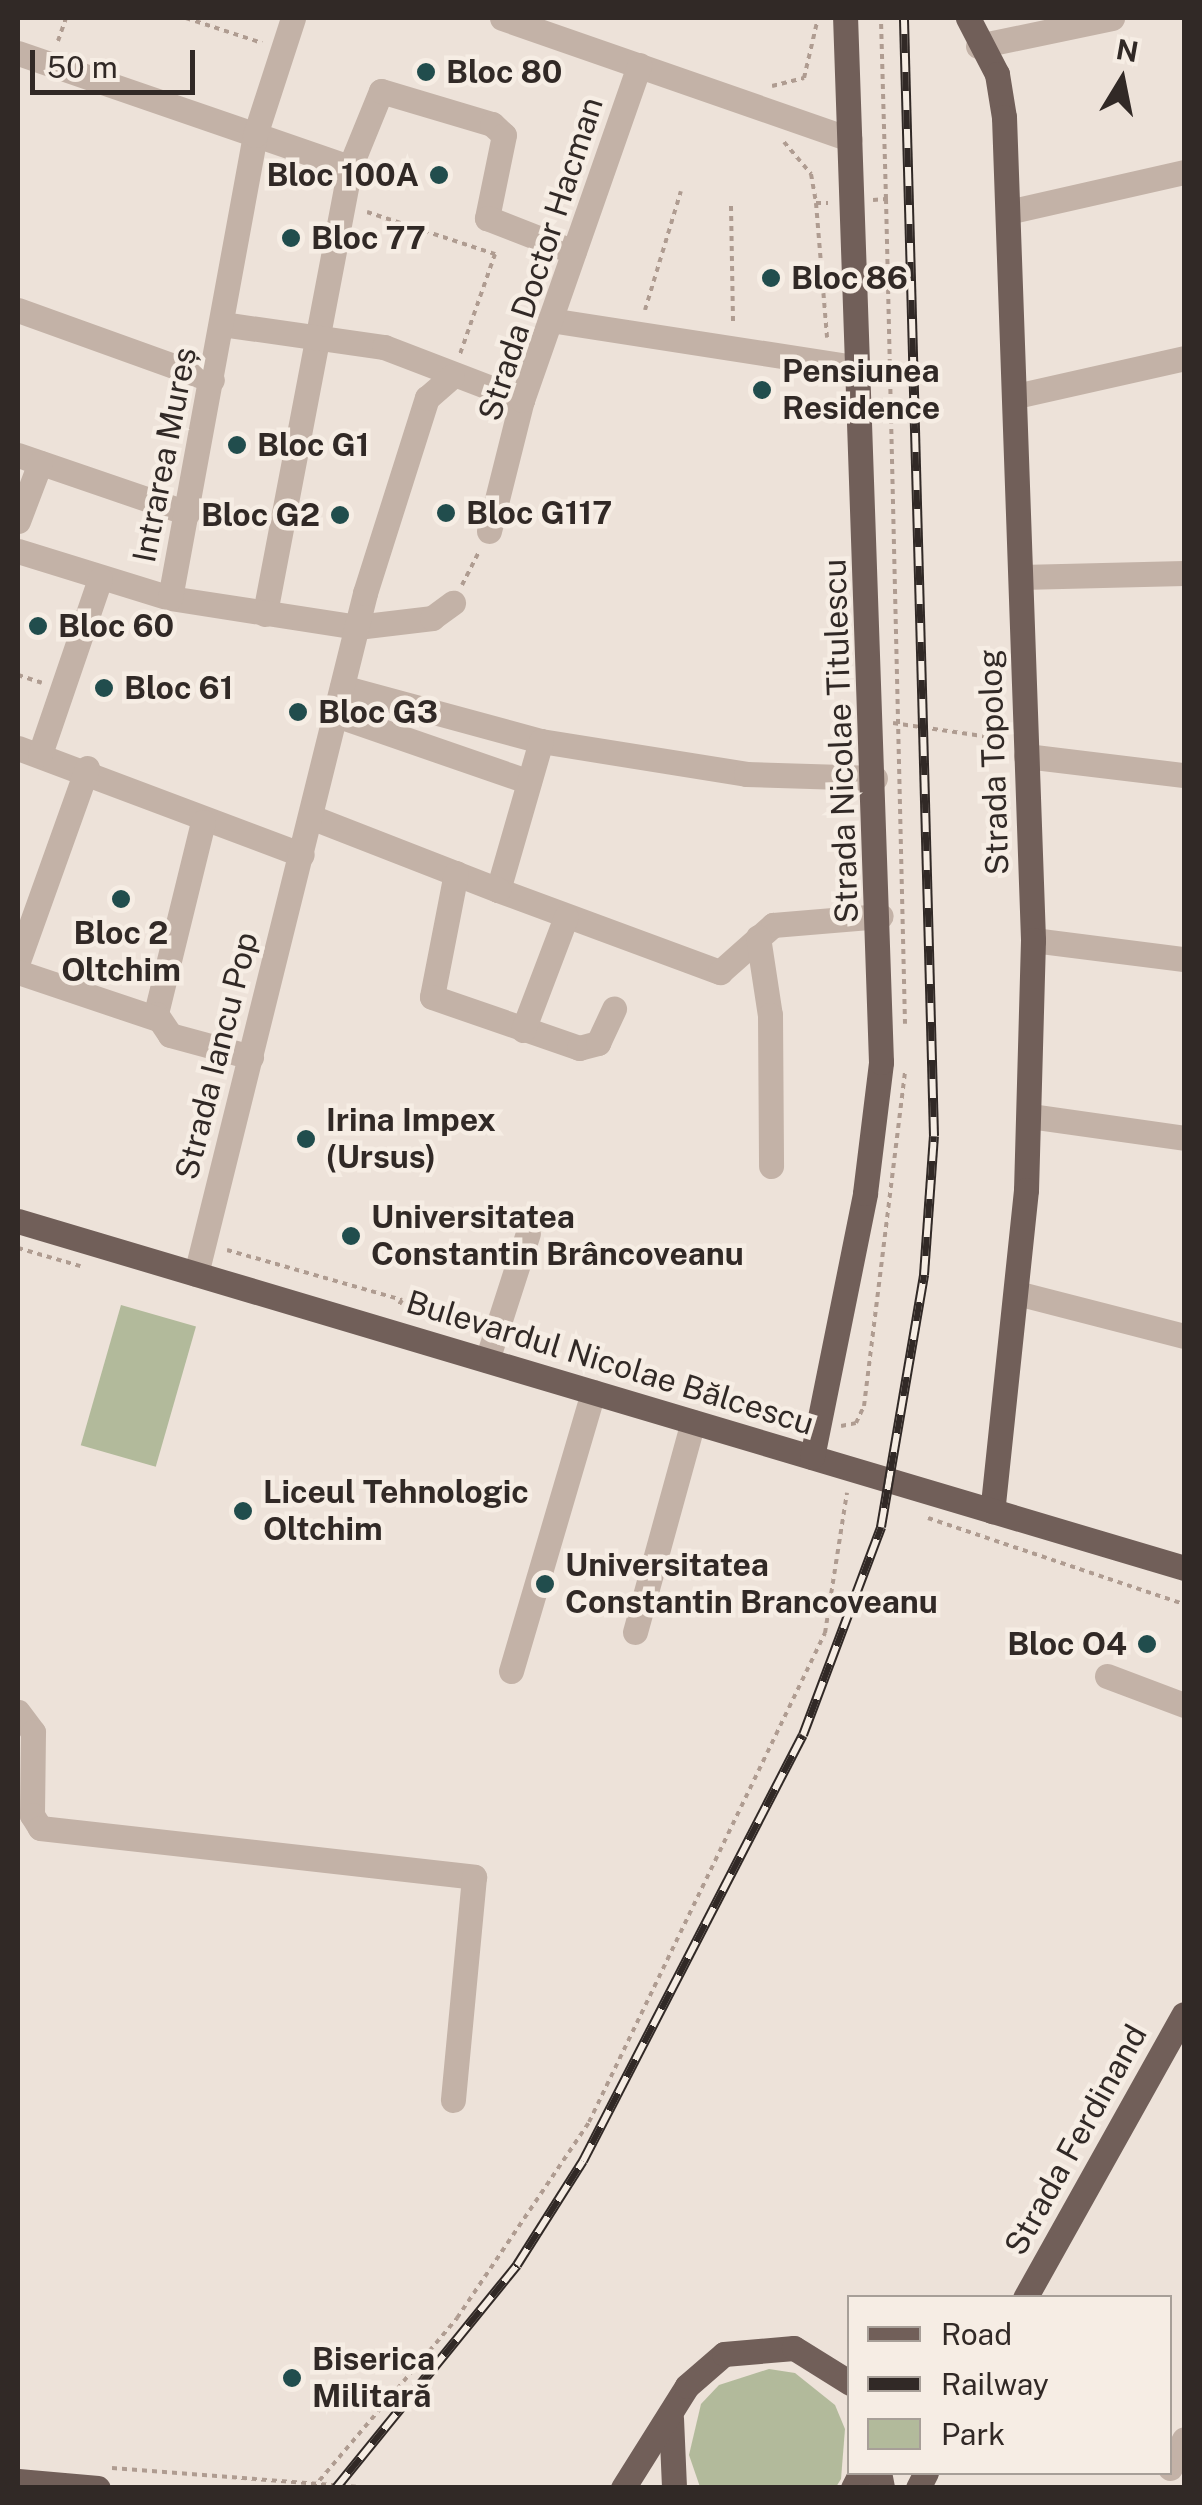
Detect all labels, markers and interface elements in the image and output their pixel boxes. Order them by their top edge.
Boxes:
scale bar [35,30,200,92]
north arrow [1072,30,1172,130]
text: N [1114,32,1141,68]
text: 50 m [47,49,118,85]
place label: Bloc 80 [446,53,563,91]
marker: Bloc 80 [415,61,437,83]
street label: Strada Doctor Hacman [471,92,611,426]
place label: Bloc 100A [266,156,419,194]
marker: Bloc 100A [428,164,450,186]
place label: Bloc 77 [311,219,426,257]
marker: Bloc 77 [280,227,302,249]
place label: Bloc 86 [791,259,908,297]
marker: Bloc 86 [760,267,782,289]
street label: Intrarea Mureș [125,344,205,566]
place label: Pensiunea Residence [782,353,940,428]
marker: Pensiunea Residence [751,379,773,401]
place label: Bloc G1 [257,426,370,464]
marker: Bloc G1 [226,434,248,456]
place label: Bloc G117 [466,494,612,532]
place label: Bloc G2 [201,496,320,534]
marker: Bloc G117 [435,502,457,524]
marker: Bloc G2 [329,504,351,526]
street label: Strada Nicolae Titulescu [815,558,867,924]
place label: Bloc 60 [58,607,174,645]
marker: Bloc 60 [27,615,49,637]
street label: Strada Topolog [971,648,1017,876]
place label: Bloc 61 [124,669,233,707]
marker: Bloc 61 [93,677,115,699]
place label: Bloc G3 [318,693,438,731]
marker: Bloc G3 [287,701,309,723]
marker: Bloc 2 Oltchim [110,888,132,910]
place label: Bloc 2 Oltchim [61,915,181,990]
street label: Strada Iancu Pop [168,928,266,1184]
place label: Irina Impex (Ursus) [326,1102,496,1177]
marker: Irina Impex (Ursus) [295,1128,317,1150]
place label: Universitatea Constantin Brâncoveanu [371,1199,744,1274]
marker: Universitatea Constantin Brâncoveanu [340,1225,362,1247]
street label: Bulevardul Nicolae Bălcescu [402,1283,818,1443]
place label: Liceul Tehnologic Oltchim [263,1474,529,1549]
marker: Liceul Tehnologic Oltchim [232,1500,254,1522]
place label: Universitatea Constantin Brancoveanu [565,1547,938,1622]
marker: Universitatea Constantin Brancoveanu [534,1573,556,1595]
place label: Bloc O4 [1007,1625,1127,1663]
marker: Bloc O4 [1136,1633,1158,1655]
street label: Strada Ferdinand [997,2018,1155,2262]
legend [847,2295,1172,2475]
text: Road [941,2316,1012,2352]
place label: Biserica Militară [312,2341,435,2416]
text: Railway [941,2366,1049,2402]
marker: Biserica Militară [281,2367,303,2389]
text: Park [941,2416,1005,2452]

